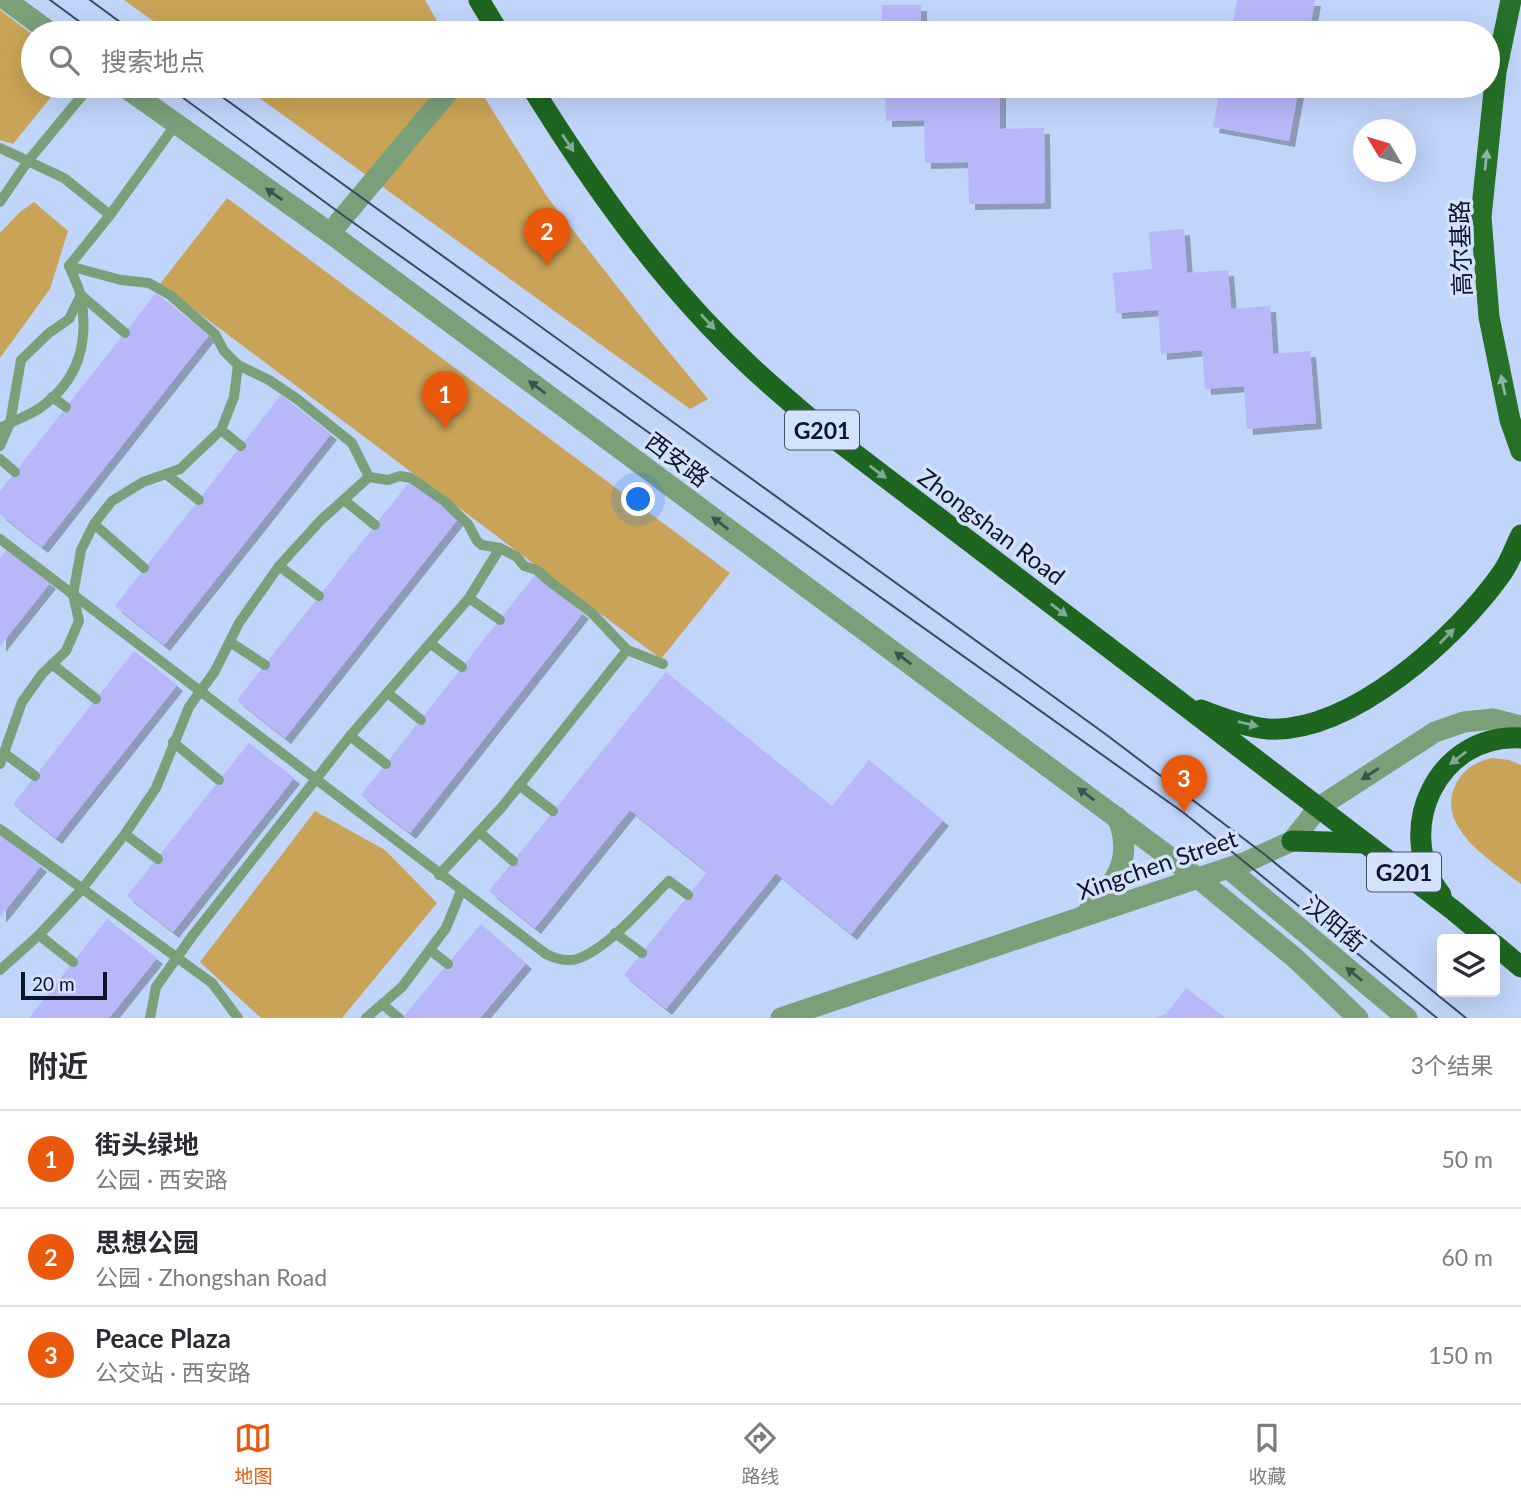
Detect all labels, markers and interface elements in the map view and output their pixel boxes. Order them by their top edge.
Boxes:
search box [21,21,1500,98]
icon: search [45,41,83,79]
text: 搜索地点 [101,45,205,77]
north arrow [1353,119,1416,182]
one-way arrow [561,134,575,152]
one-way arrow [1481,149,1492,171]
one-way arrow [265,187,283,201]
street label: 高尔基路 [1444,200,1476,296]
pin: 2 [524,208,570,266]
one-way arrow [699,313,715,330]
pin: 1 [422,371,468,429]
one-way arrow [1498,374,1509,396]
one-way arrow [529,380,547,395]
road number: G201 [785,410,859,450]
street label: 西安路 [641,426,715,492]
street label: Zhongshan Road [913,462,1071,590]
one-way arrow [869,465,887,479]
your location [621,482,655,516]
one-way arrow [711,516,729,530]
one-way arrow [1050,603,1068,617]
one-way arrow [1438,627,1455,644]
one-way arrow [894,652,912,666]
one-way arrow [1237,719,1259,730]
one-way arrow [1449,750,1467,765]
pin: 3 [1161,755,1207,813]
one-way arrow [1361,767,1379,781]
one-way arrow [1077,786,1095,801]
street label: Xingchen Street [1073,823,1241,905]
road number: G201 [1367,852,1441,892]
street label: 汉阳街 [1298,889,1372,957]
map controls [1437,934,1500,997]
button: layers [1437,934,1500,997]
one-way arrow [1346,967,1363,982]
scale bar [21,969,107,1001]
text: 20 m [32,972,75,995]
text: 附近 [28,1047,88,1083]
text: 3个结果 [1411,1051,1493,1079]
text: 街头绿地 [95,1128,199,1160]
text: 1 [44,1145,58,1173]
text: 50 m [1442,1145,1493,1173]
text: 公园 · 西安路 [95,1165,228,1193]
text: 思想公园 [95,1226,199,1258]
text: 2 [44,1243,58,1271]
text: 60 m [1442,1243,1493,1271]
text: 公园 · Zhongshan Road [95,1263,327,1291]
text: Peace Plaza [95,1322,231,1354]
text: 3 [44,1341,58,1369]
text: 150 m [1428,1341,1493,1369]
text: 公交站 · 西安路 [95,1358,251,1386]
tab: 地图 [234,1419,273,1488]
tab: 路线 [741,1419,780,1488]
tab: 收藏 [1248,1419,1287,1488]

